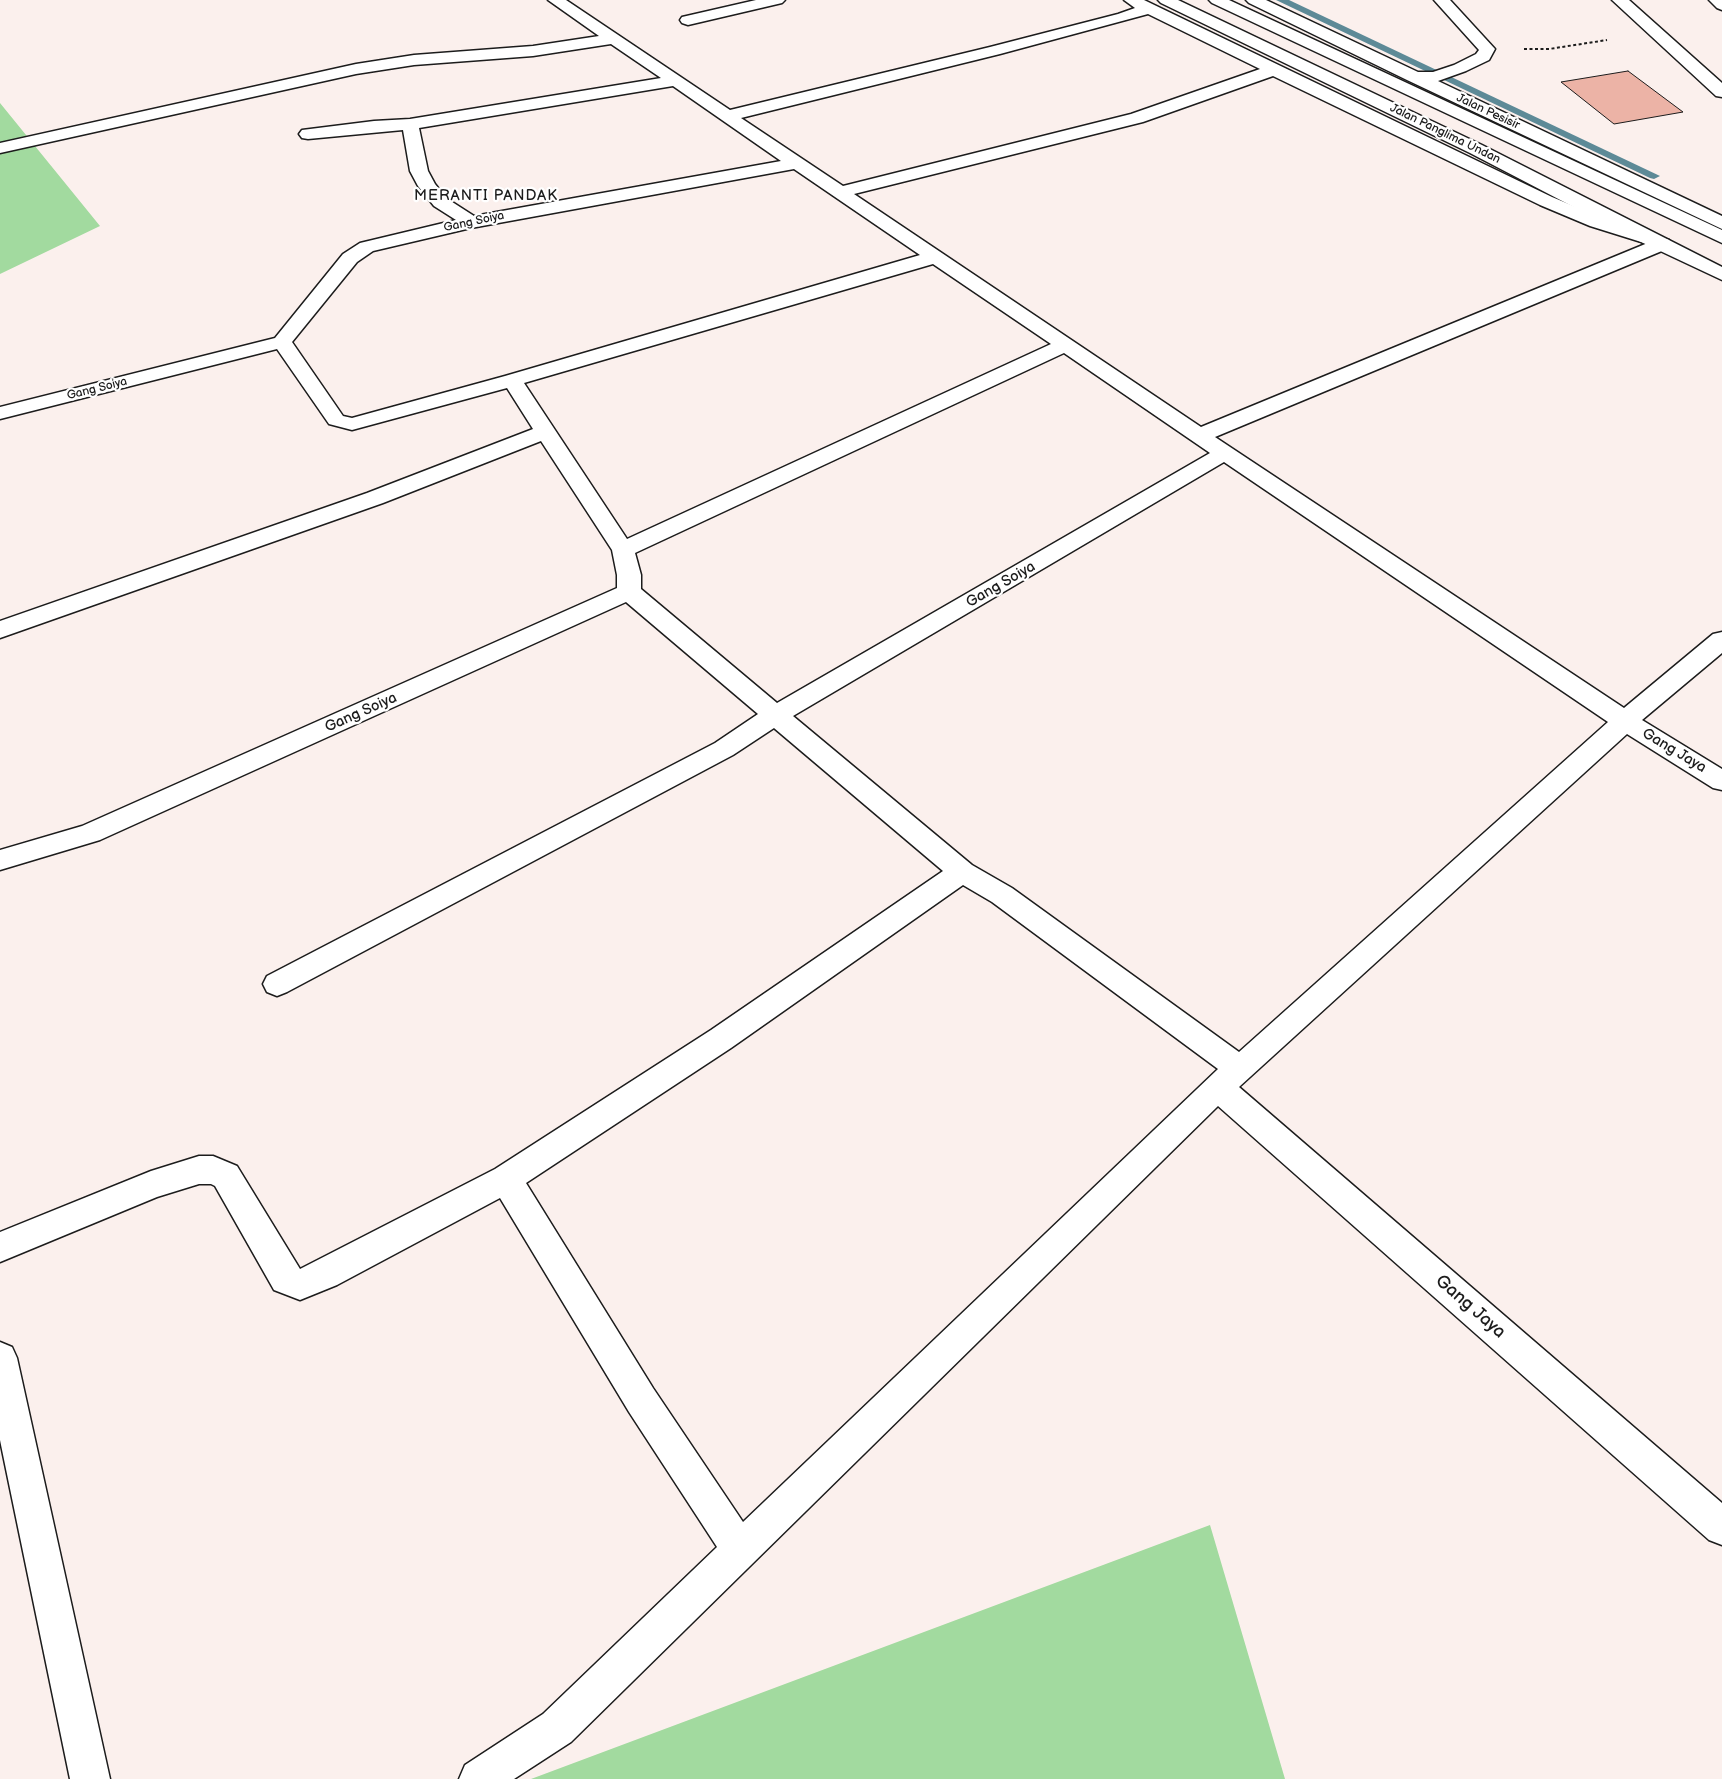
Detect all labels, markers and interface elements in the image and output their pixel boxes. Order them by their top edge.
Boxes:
street label: Jalan Pesisir [1454,91,1522,133]
street label: Jalan Panglima Undan [1387,101,1503,167]
district label: MERANTI PANDAK [412,187,560,205]
street label: Gang Soiya [442,209,506,235]
street label: Gang Soiya [65,375,129,403]
street label: Gang Soiya [963,558,1039,612]
street label: Gang Soiya [322,689,400,737]
street label: Gang Jaya [1639,725,1709,777]
street label: Gang Jaya [1430,1271,1510,1343]

